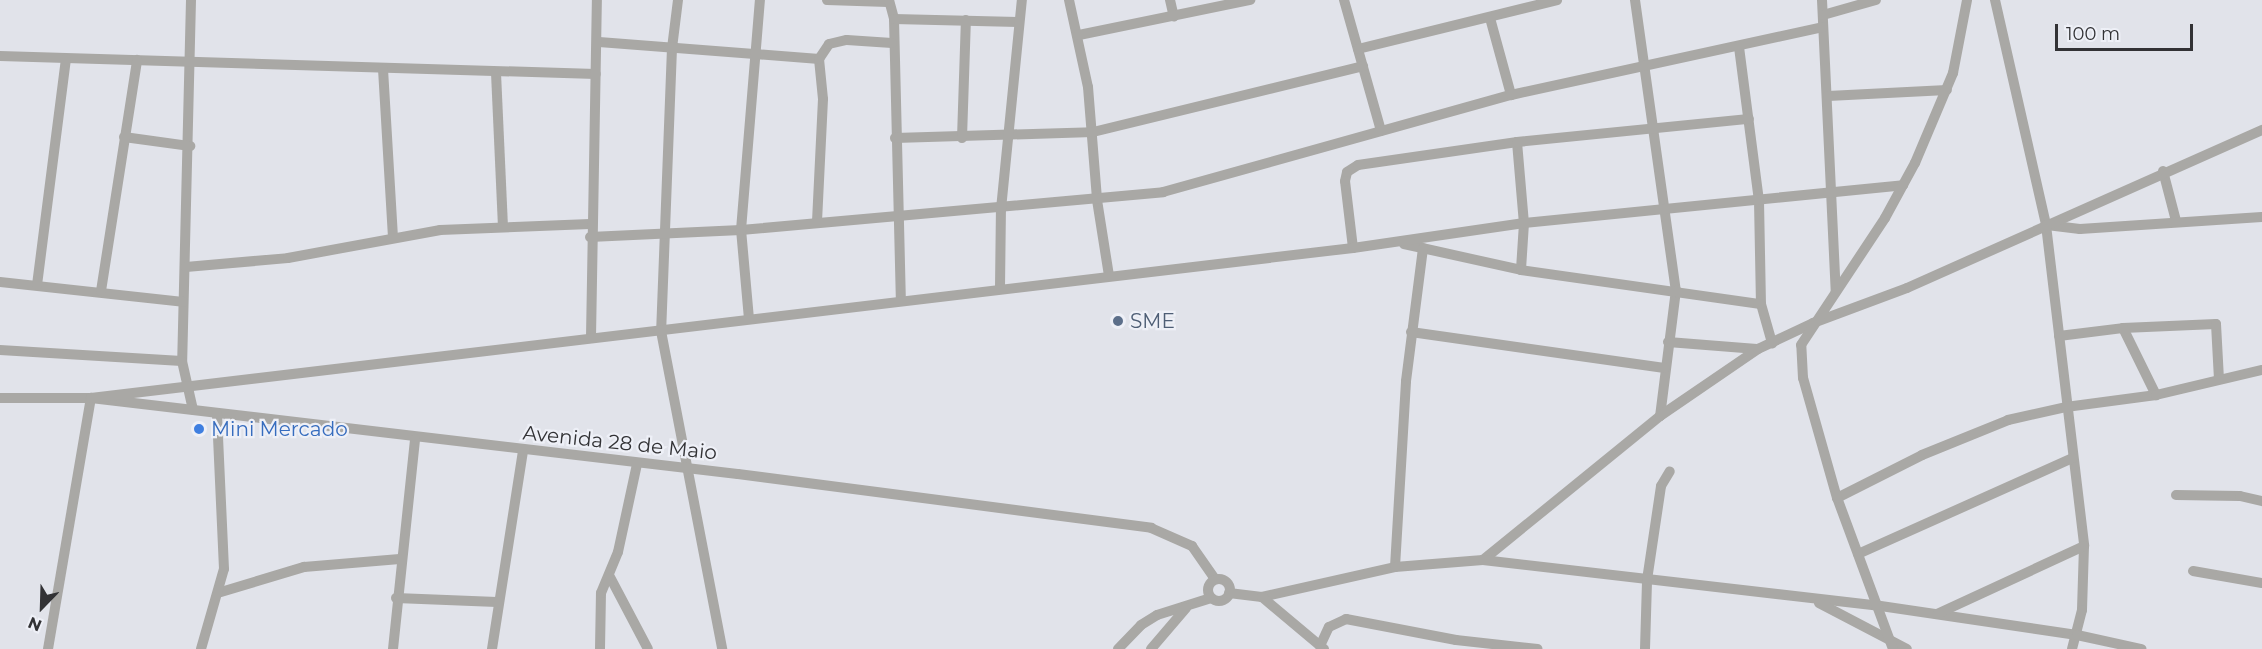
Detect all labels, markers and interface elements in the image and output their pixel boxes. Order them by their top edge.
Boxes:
scale bar [2058,12,2196,50]
text: 100 m [2066,23,2120,45]
place label: SME [1130,309,1175,333]
marker: SME [1111,314,1125,328]
place label: Mini Mercado [211,417,348,441]
street label: Avenida 28 de Maio [522,421,718,465]
marker: Mini Mercado [192,422,206,436]
north arrow [12,577,72,637]
text: N [25,613,44,635]

